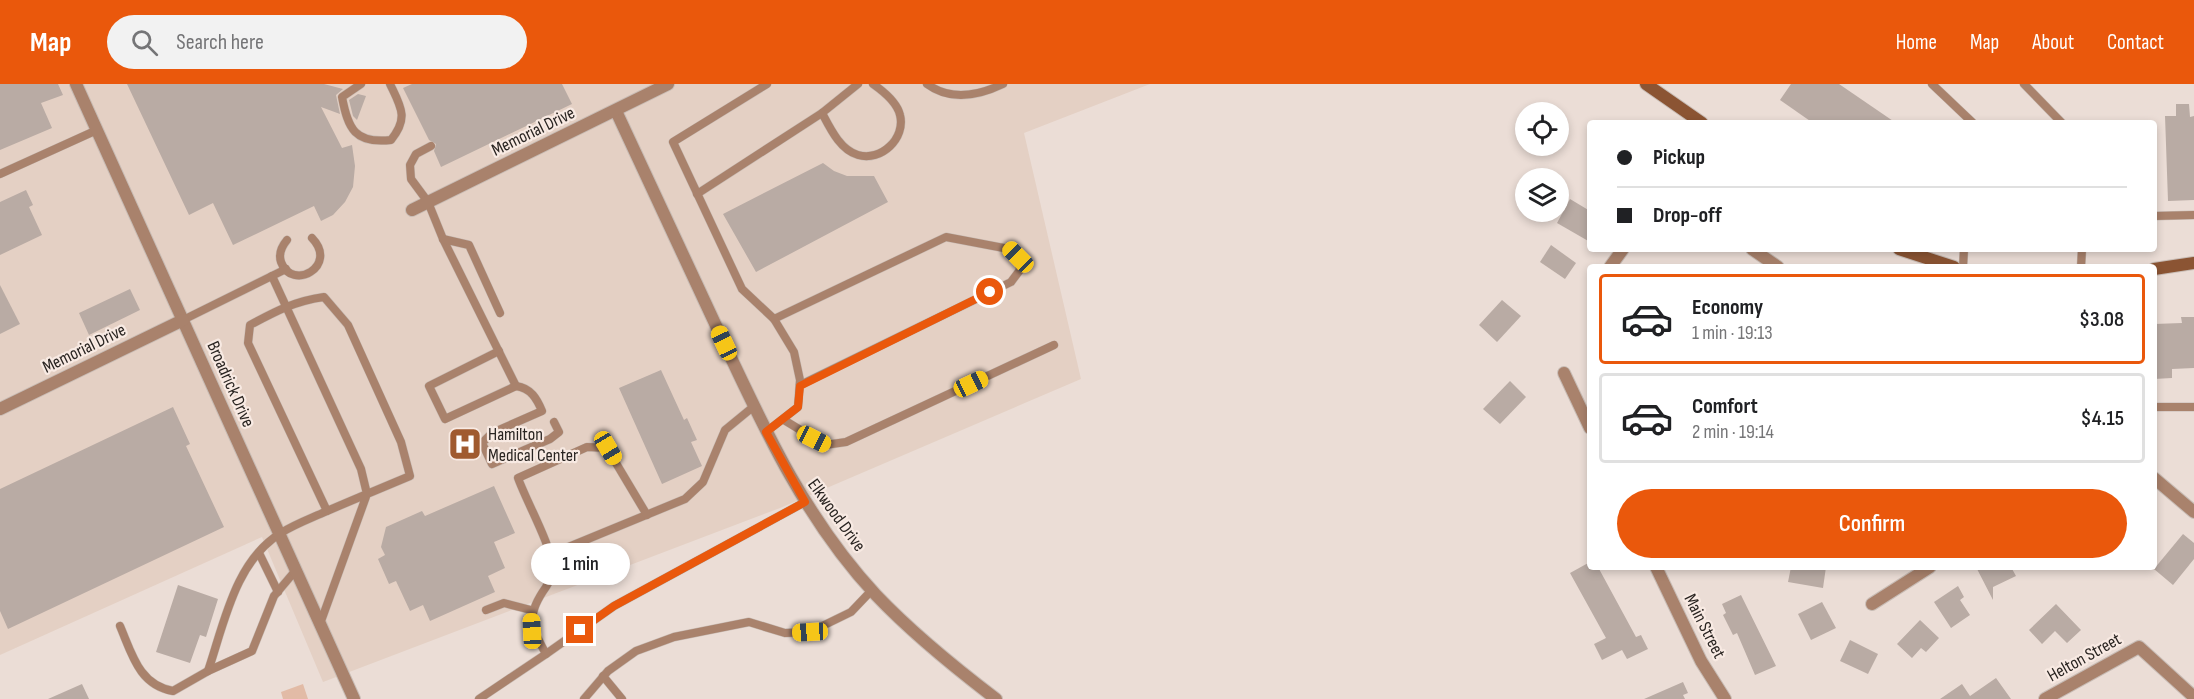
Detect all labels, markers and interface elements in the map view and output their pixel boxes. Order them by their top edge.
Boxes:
search box [107,15,527,69]
text: Map [30,26,71,59]
icon: search [128,26,161,59]
text: Search here [176,29,264,56]
text: Home [1896,30,1937,55]
text: Map [1970,30,1999,55]
text: About [2032,30,2074,55]
text: Contact [2107,30,2164,55]
street label: Memorial Drive [488,102,578,161]
map controls [1515,102,1569,222]
button: locate [1515,102,1569,156]
text: Pickup [1653,144,1705,171]
button: layers [1515,168,1569,222]
text: Drop-off [1653,202,1722,229]
car [999,238,1037,276]
route start [976,278,1003,305]
icon: car [1620,292,1674,346]
text: Economy [1692,294,1763,321]
text: $3.08 [2079,306,2124,333]
street label: Memorial Drive [39,319,129,378]
text: 1 min · 19:13 [1692,321,1773,345]
car [708,323,740,363]
street label: Broadrick Drive [202,338,259,430]
car [951,368,991,400]
icon: car [1620,391,1674,445]
text: Comfort [1692,393,1758,420]
text: $4.15 [2081,405,2124,432]
text: 2 min · 19:14 [1692,420,1774,444]
car [794,423,834,455]
place label: Hamilton Medical Center [488,424,578,466]
hospital icon: Hamilton Medical Center [447,426,483,462]
car [591,428,625,468]
street label: Elkwood Drive [803,475,870,556]
button: Confirm [1617,489,2127,558]
callout: 1 min [530,543,630,585]
text: 1 min [562,552,599,576]
street label: Main Street [1679,590,1730,662]
car [522,613,542,649]
route end [566,616,593,643]
car [792,622,828,642]
street label: Helton Street [2044,628,2125,686]

